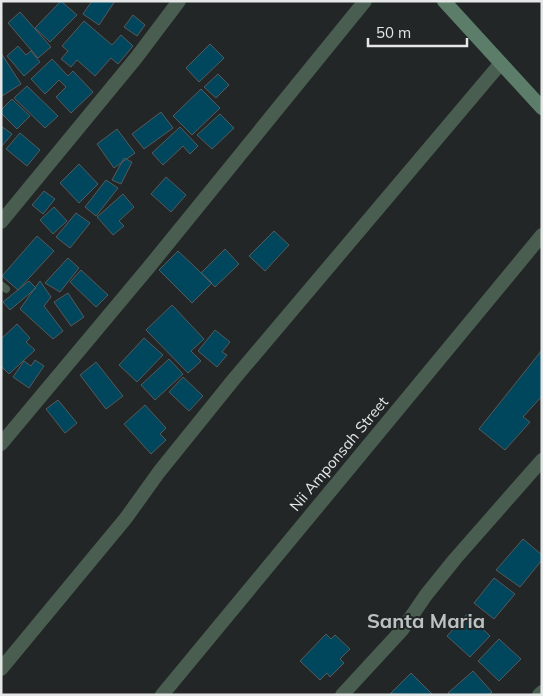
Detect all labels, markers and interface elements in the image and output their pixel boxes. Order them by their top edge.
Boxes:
scale bar [368,15,467,47]
text: 50 m [376,23,411,42]
street label: Nii Amponsah Street [285,393,392,515]
district label: Santa Maria [367,608,485,633]

